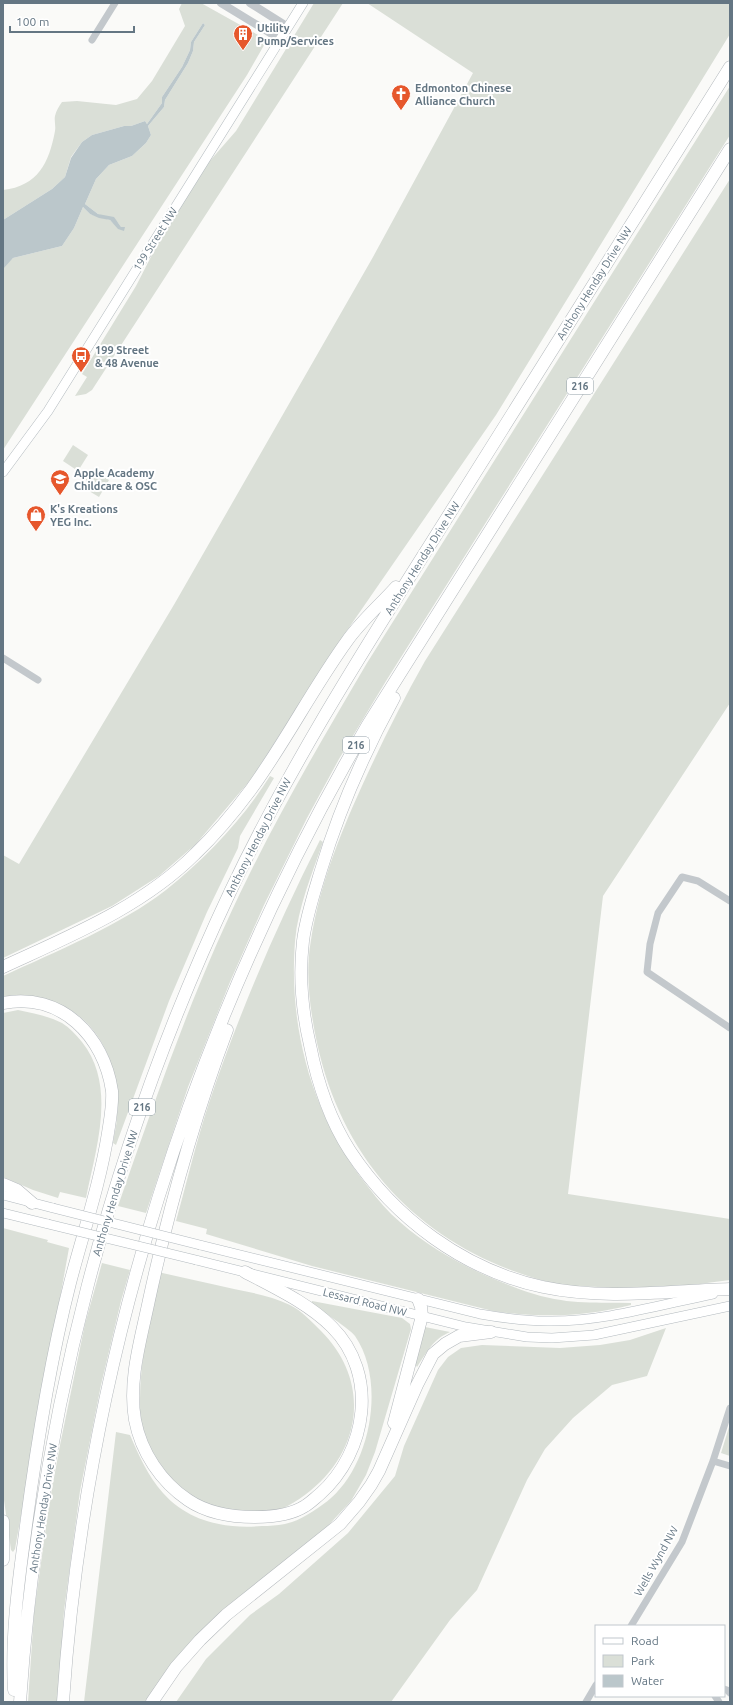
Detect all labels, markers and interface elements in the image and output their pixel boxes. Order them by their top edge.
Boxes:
scale bar [10,8,134,34]
text: 100 m [16,15,49,28]
place label: Utility Pump/Services [257,22,334,47]
building icon: Utility Pump/Services [232,23,254,51]
place label: Edmonton Chinese Alliance Church [415,82,512,107]
church icon: Edmonton Chinese Alliance Church [390,83,412,111]
street label: 199 Street NW [131,205,179,273]
street label: Anthony Henday Drive NW [554,224,634,342]
place label: 199 Street & 48 Avenue [95,344,159,369]
bus stop icon: 199 Street & 48 Avenue [70,345,92,373]
road number: 216 [567,378,593,394]
place label: Apple Academy Childcare & OSC [74,467,157,492]
school or university icon: Apple Academy Childcare & OSC [49,468,71,496]
street label: Anthony Henday Drive NW [382,499,462,617]
place label: K's Kreations YEG Inc. [50,503,118,528]
shop icon: K's Kreations YEG Inc. [25,504,47,532]
road number: 216 [343,737,369,753]
street label: Anthony Henday Drive NW [223,776,293,898]
road number: 216 [129,1099,155,1115]
street label: Anthony Henday Drive NW [90,1129,140,1257]
street label: Lessard Road NW [322,1286,408,1318]
street label: Anthony Henday Drive NW [27,1442,59,1574]
street label: Wells Wynd NW [632,1524,680,1598]
legend [595,1625,725,1697]
text: Road [631,1634,659,1647]
text: Park [631,1654,655,1667]
text: Water [631,1674,664,1687]

